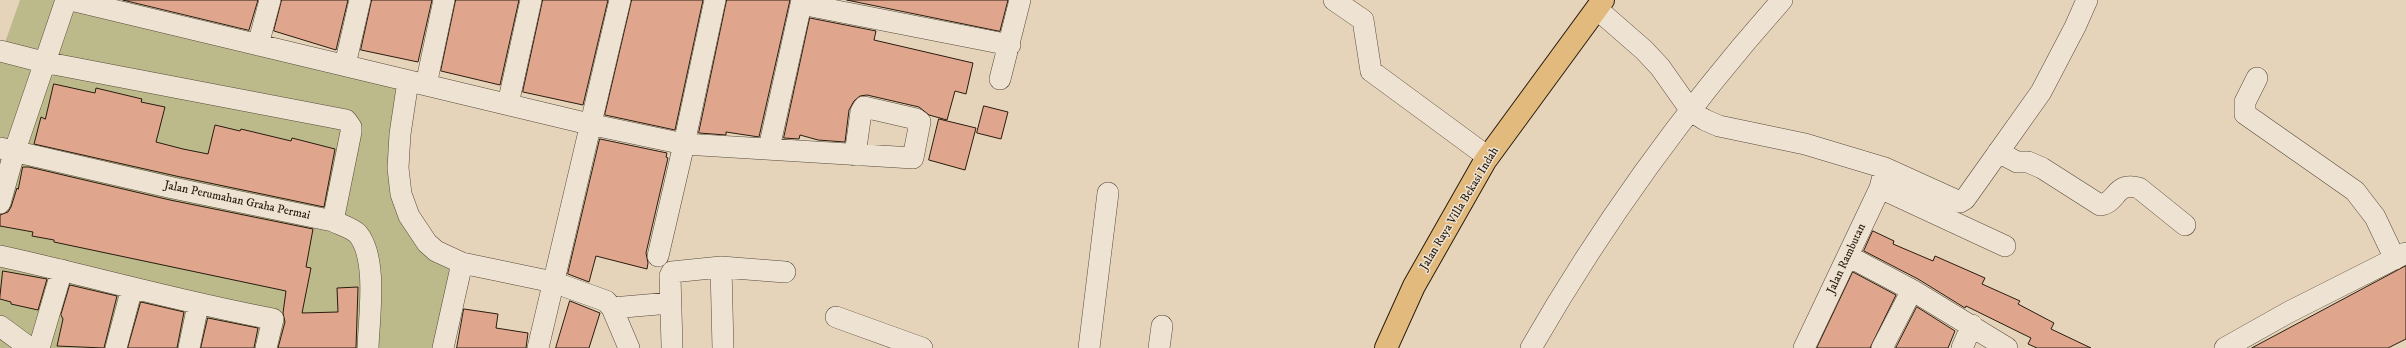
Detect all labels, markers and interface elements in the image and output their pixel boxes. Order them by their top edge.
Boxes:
street label: Jalan Raya Villa Bekasi Indah [1418,145,1502,273]
street label: Jalan Perumahan Graha Permai [163,178,311,224]
street label: Jalan Rambutan [1824,222,1870,296]

